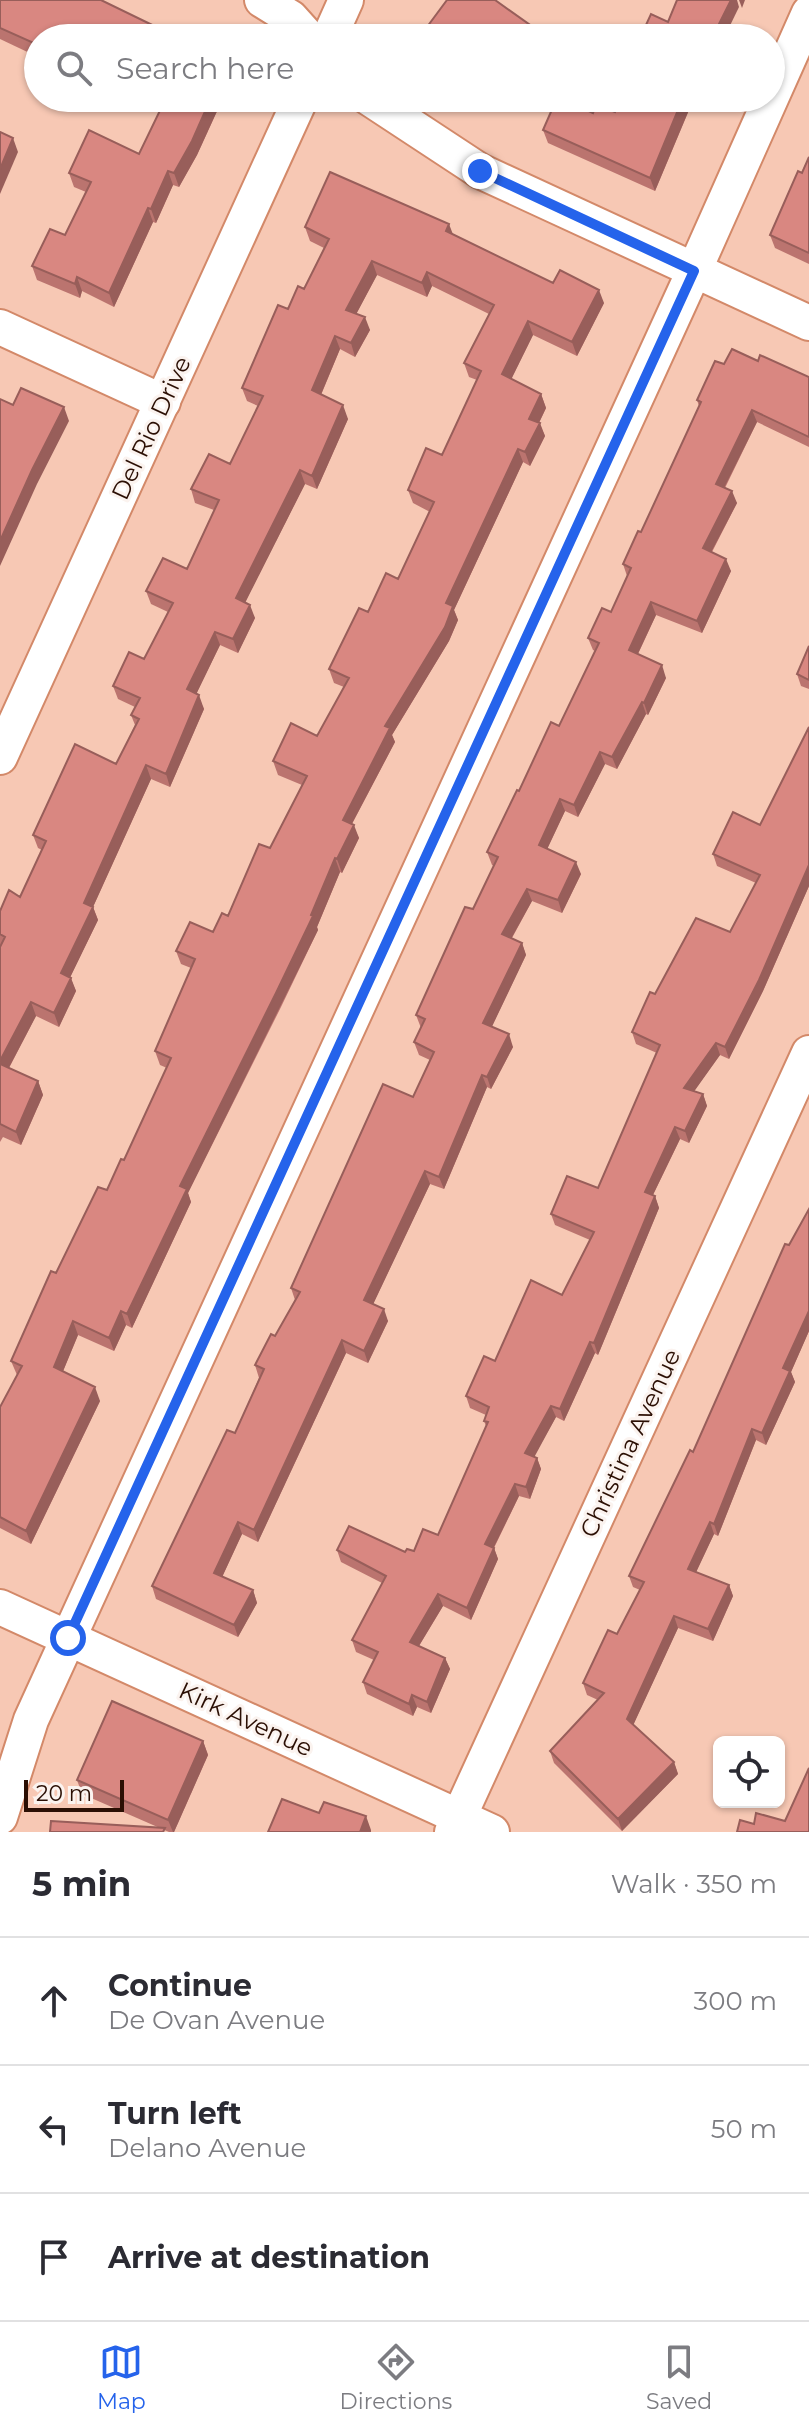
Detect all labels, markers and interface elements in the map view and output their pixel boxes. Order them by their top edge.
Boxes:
search box [24,24,785,112]
icon: search [52,46,96,90]
text: Search here [116,50,294,87]
route end [462,153,498,189]
street label: Del Rio Drive [105,352,197,504]
street label: Christina Avenue [574,1344,686,1542]
route start [50,1620,86,1656]
street label: Kirk Avenue [175,1675,317,1763]
map controls [713,1736,785,1808]
button: locate [713,1736,785,1808]
scale bar [24,1776,124,1812]
text: 20 m [36,1780,92,1807]
text: 5 min [32,1863,131,1905]
text: Walk · 350 m [611,1868,777,1900]
text: Continue [108,1967,252,2004]
icon: ahead [32,1979,76,2023]
text: 300 m [694,1985,777,2017]
text: De Ovan Avenue [108,2004,325,2036]
text: Turn left [108,2095,241,2132]
icon: left [32,2107,76,2151]
text: 50 m [711,2113,777,2145]
text: Delano Avenue [108,2132,306,2164]
icon: arrive [32,2235,76,2279]
text: Arrive at destination [108,2239,430,2276]
tab: Map [97,2340,146,2415]
tab: Directions [340,2340,452,2415]
tab: Saved [646,2340,712,2415]

